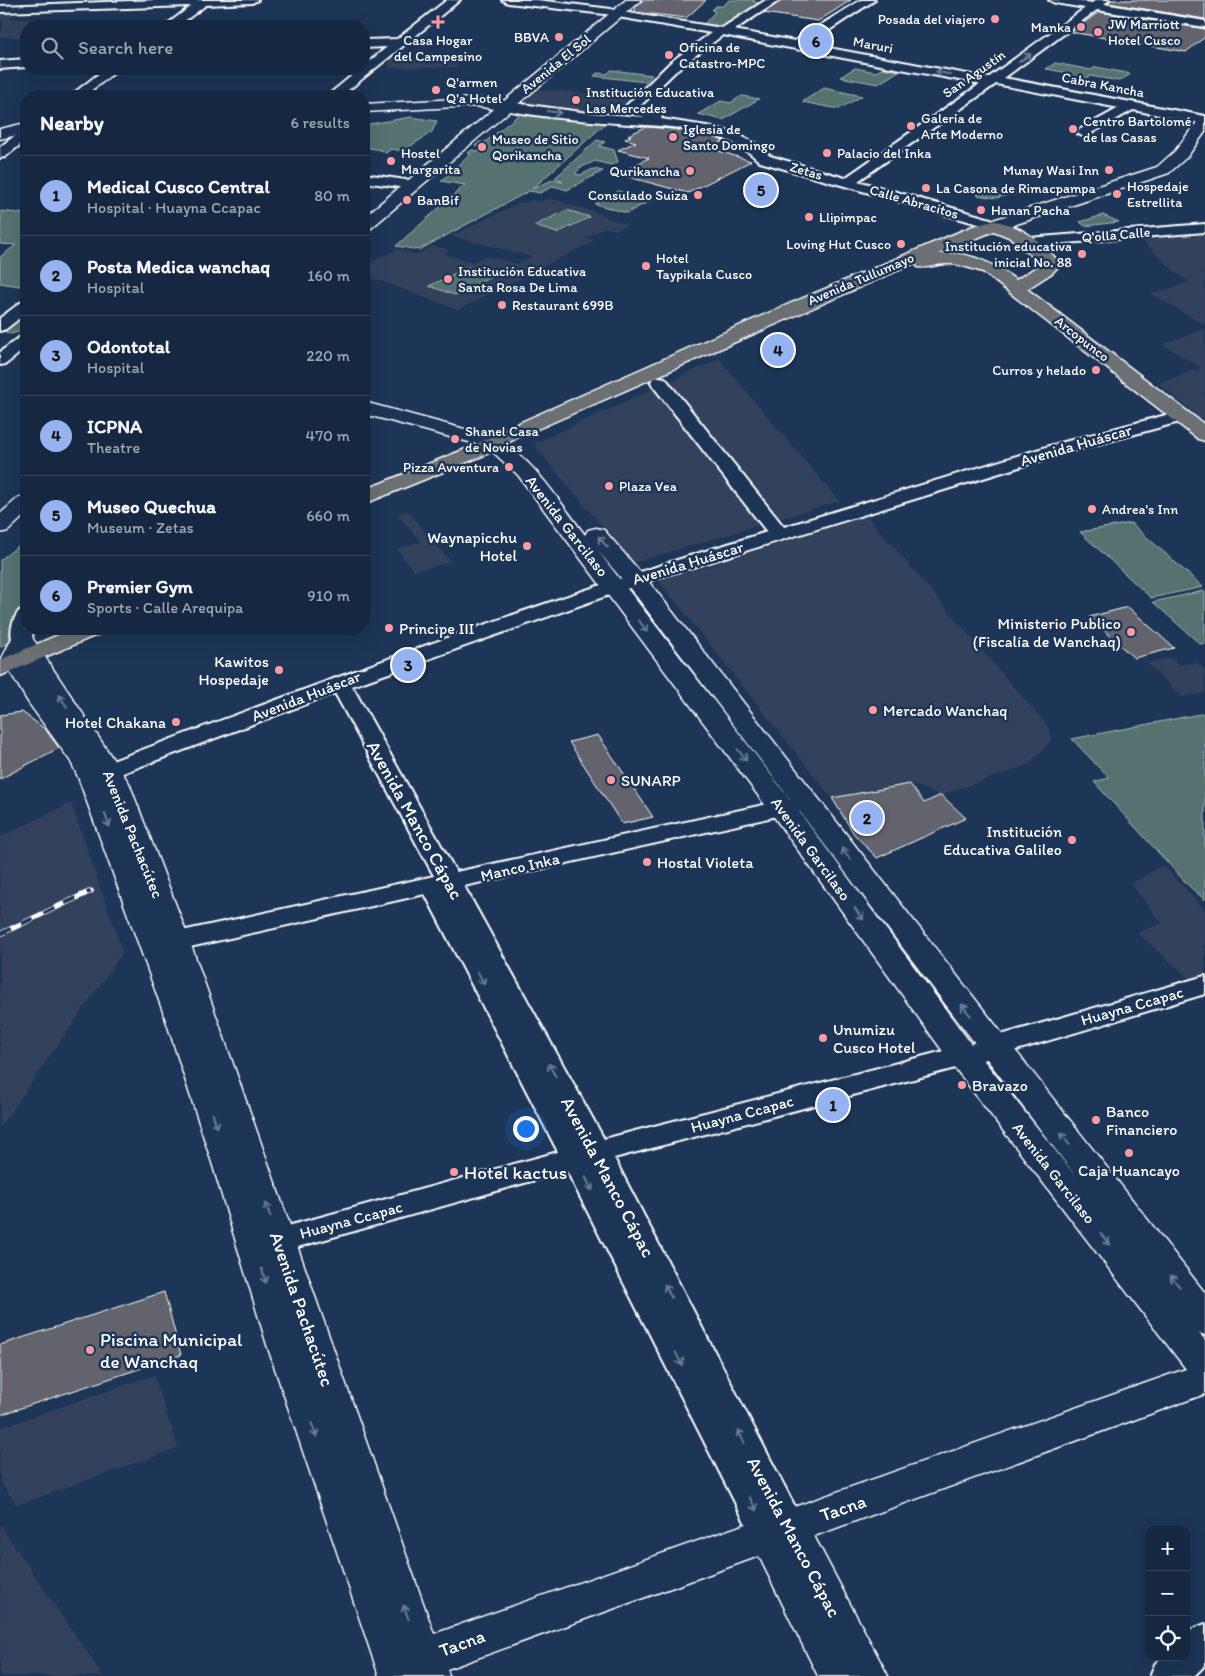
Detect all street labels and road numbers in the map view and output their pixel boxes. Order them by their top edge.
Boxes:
street label: Avenida El Sol [518,31,594,97]
street label: Maruri [852,33,894,57]
street label: San Agustín [939,46,1009,102]
street label: Cabra Kancha [1060,69,1146,101]
street label: Zetas [788,158,824,184]
street label: Calle Abracitos [868,181,960,223]
street label: Q'olla Calle [1081,224,1151,246]
street label: Avenida Tullumayo [805,249,917,309]
street label: Arcopunco [1051,312,1113,366]
street label: Avenida Huáscar [1018,420,1135,470]
street label: Avenida Garcilaso [521,471,613,581]
street label: Avenida Huáscar [630,537,746,589]
street label: Avenida Huáscar [249,666,364,726]
street label: Avenida Manco Cápac [362,736,468,904]
street label: Avenida Pachacútec [99,767,167,901]
street label: Avenida Garcilaso [767,793,855,905]
street label: Manco Inka [479,849,562,885]
street label: Huayna Ccapac [1079,982,1185,1030]
street label: Huayna Ccapac [689,1091,795,1137]
street label: Avenida Manco Cápac [556,1093,660,1261]
street label: Avenida Garcilaso [1008,1118,1100,1228]
street label: Huayna Ccapac [298,1197,404,1243]
street label: Avenida Pachacútec [265,1229,339,1390]
street label: Avenida Manco Cápac [742,1453,846,1621]
street label: Tacna [817,1489,869,1527]
street label: Tacna [436,1624,488,1662]

